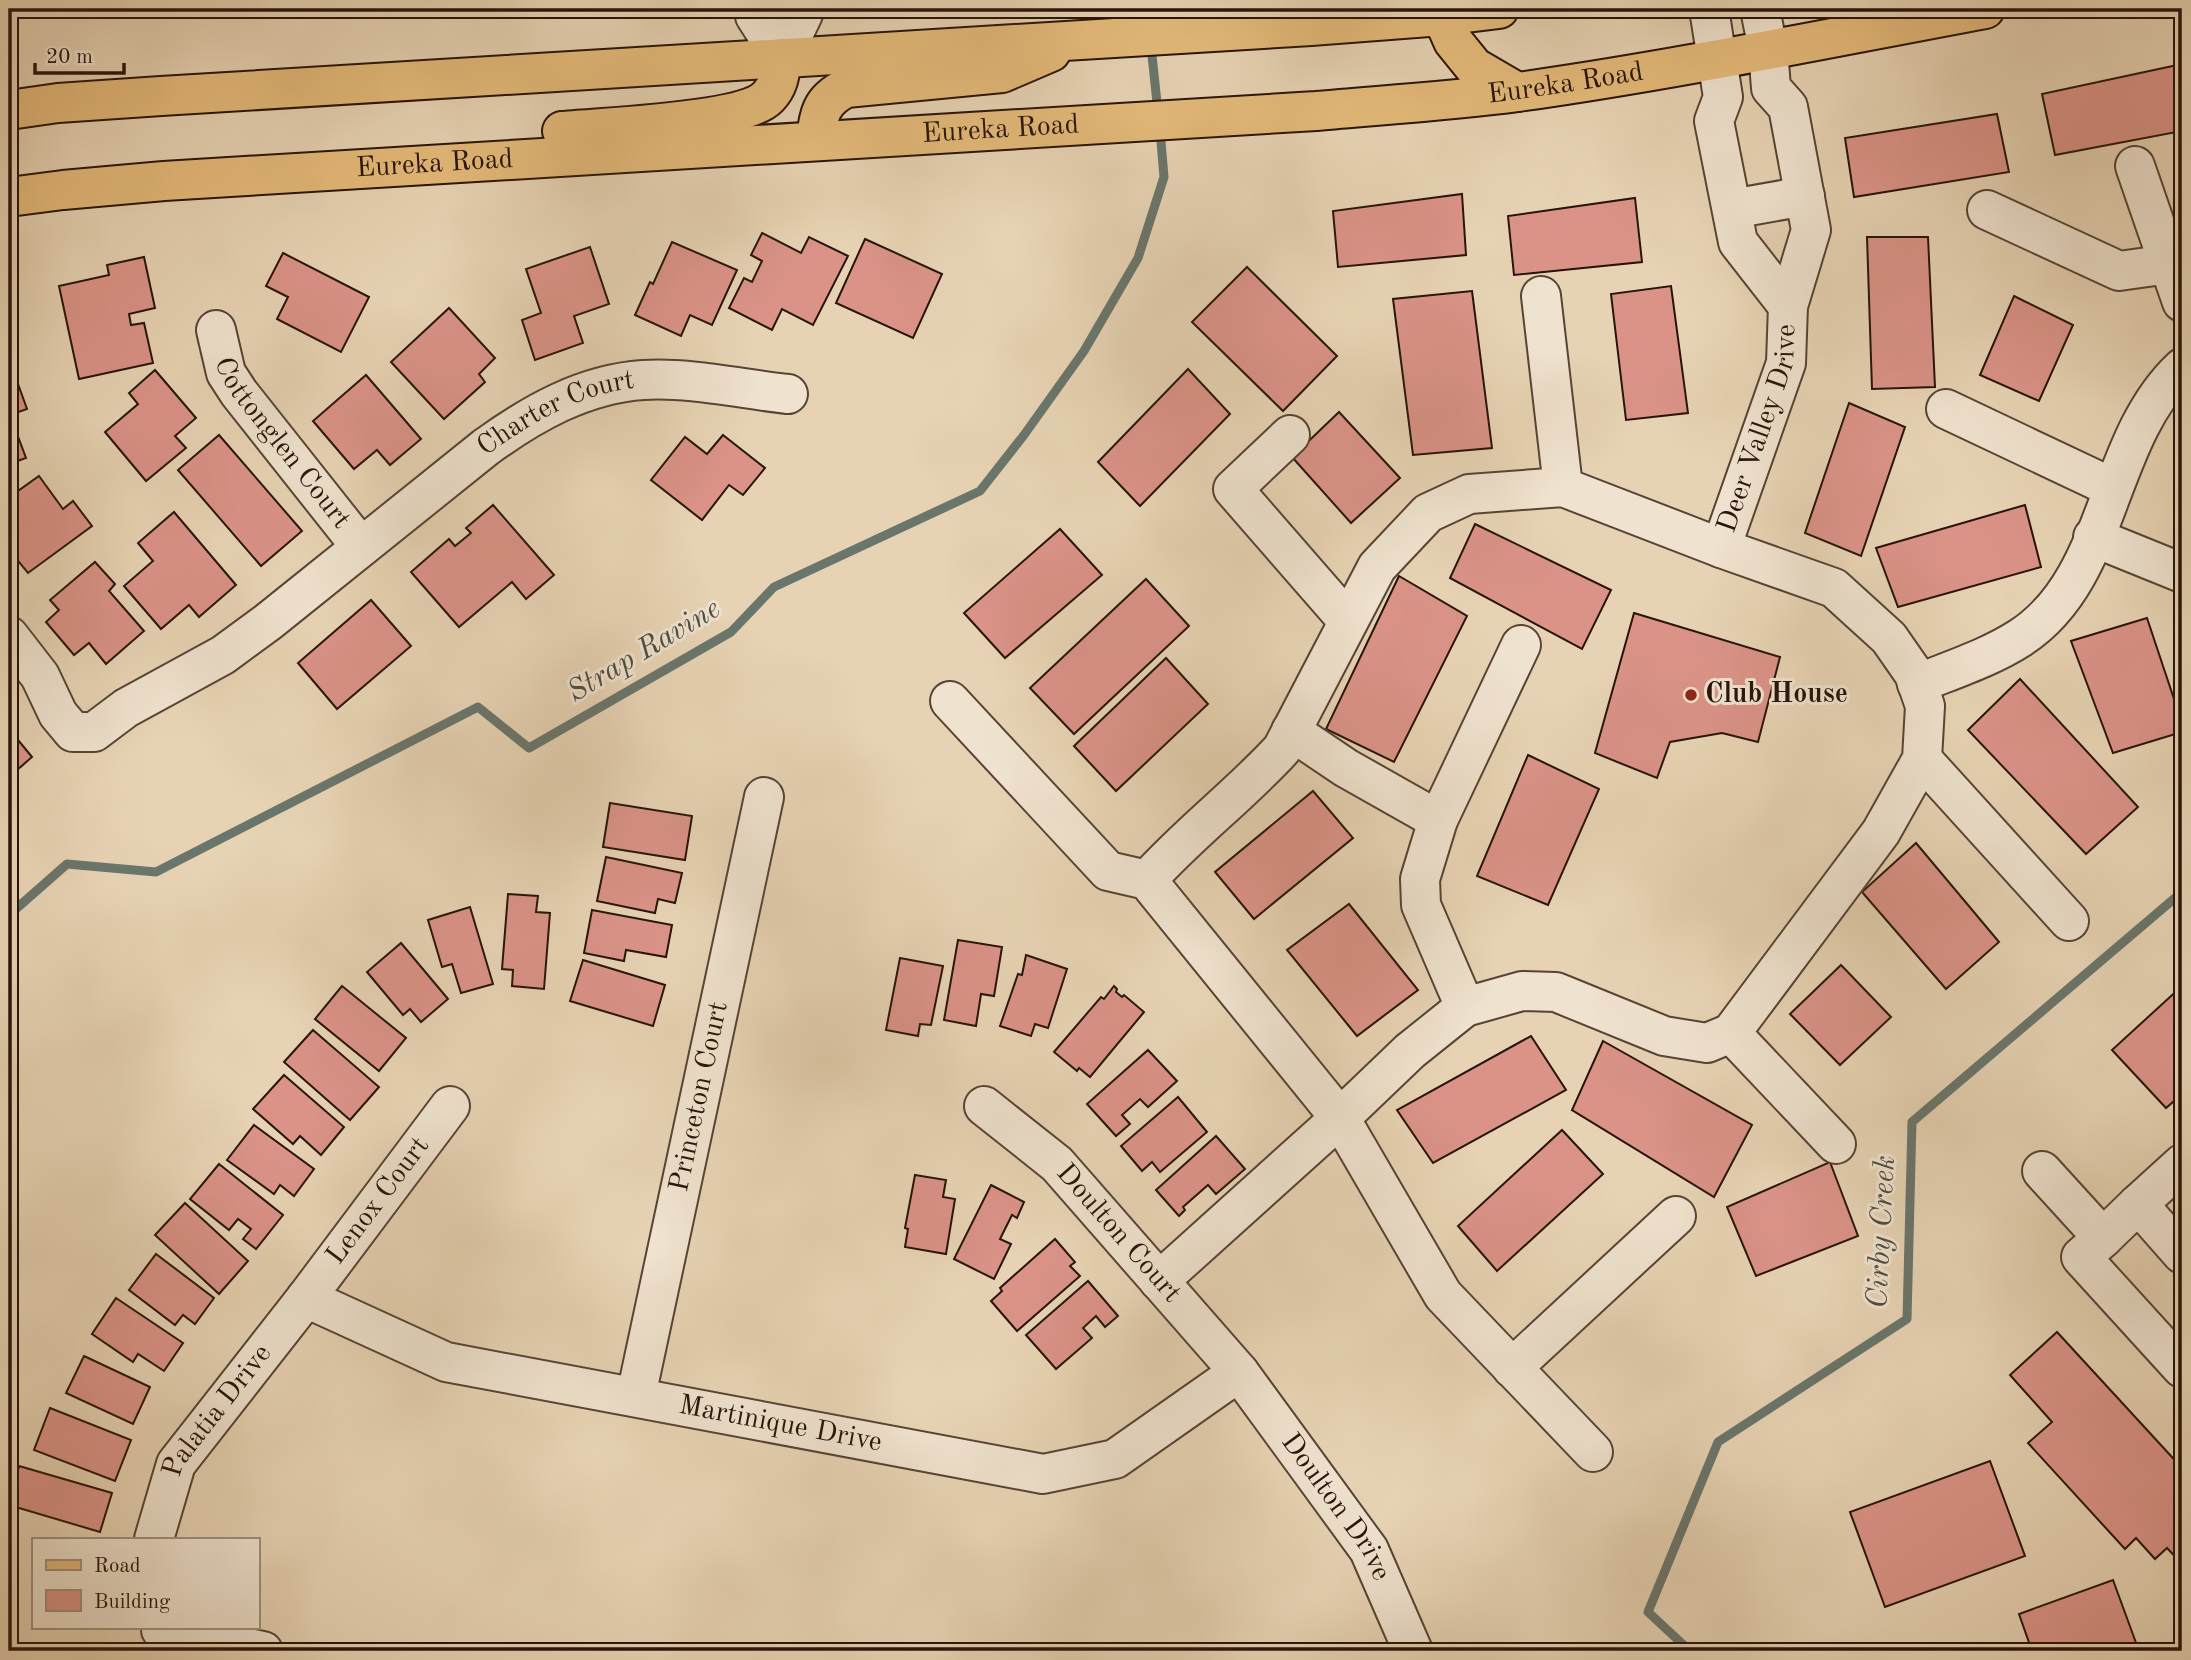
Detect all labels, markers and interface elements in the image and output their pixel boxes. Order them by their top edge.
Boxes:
scale bar [35,32,124,76]
text: 20 m [46,47,93,68]
street label: Eureka Road [1486,59,1646,110]
street label: Eureka Road [921,111,1080,149]
street label: Eureka Road [355,146,514,183]
street label: Deer Valley Drive [1713,324,1801,537]
street label: Cottonglen Court [209,355,355,534]
street label: Charter Court [473,367,636,462]
water label: Strap Ravine [562,594,726,708]
place label: Club House [1705,681,1848,709]
marker: Club House [1683,687,1699,703]
street label: Princeton Court [666,999,734,1194]
street label: Lenox Court [322,1132,435,1270]
water label: Cirby Creek [1863,1155,1901,1309]
street label: Doulton Court [1050,1159,1186,1308]
street label: Palatia Drive [159,1340,277,1480]
street label: Martinique Drive [676,1392,884,1457]
street label: Doulton Drive [1275,1429,1395,1585]
legend [32,1538,259,1628]
text: Road [94,1556,141,1577]
text: Building [94,1592,171,1613]

